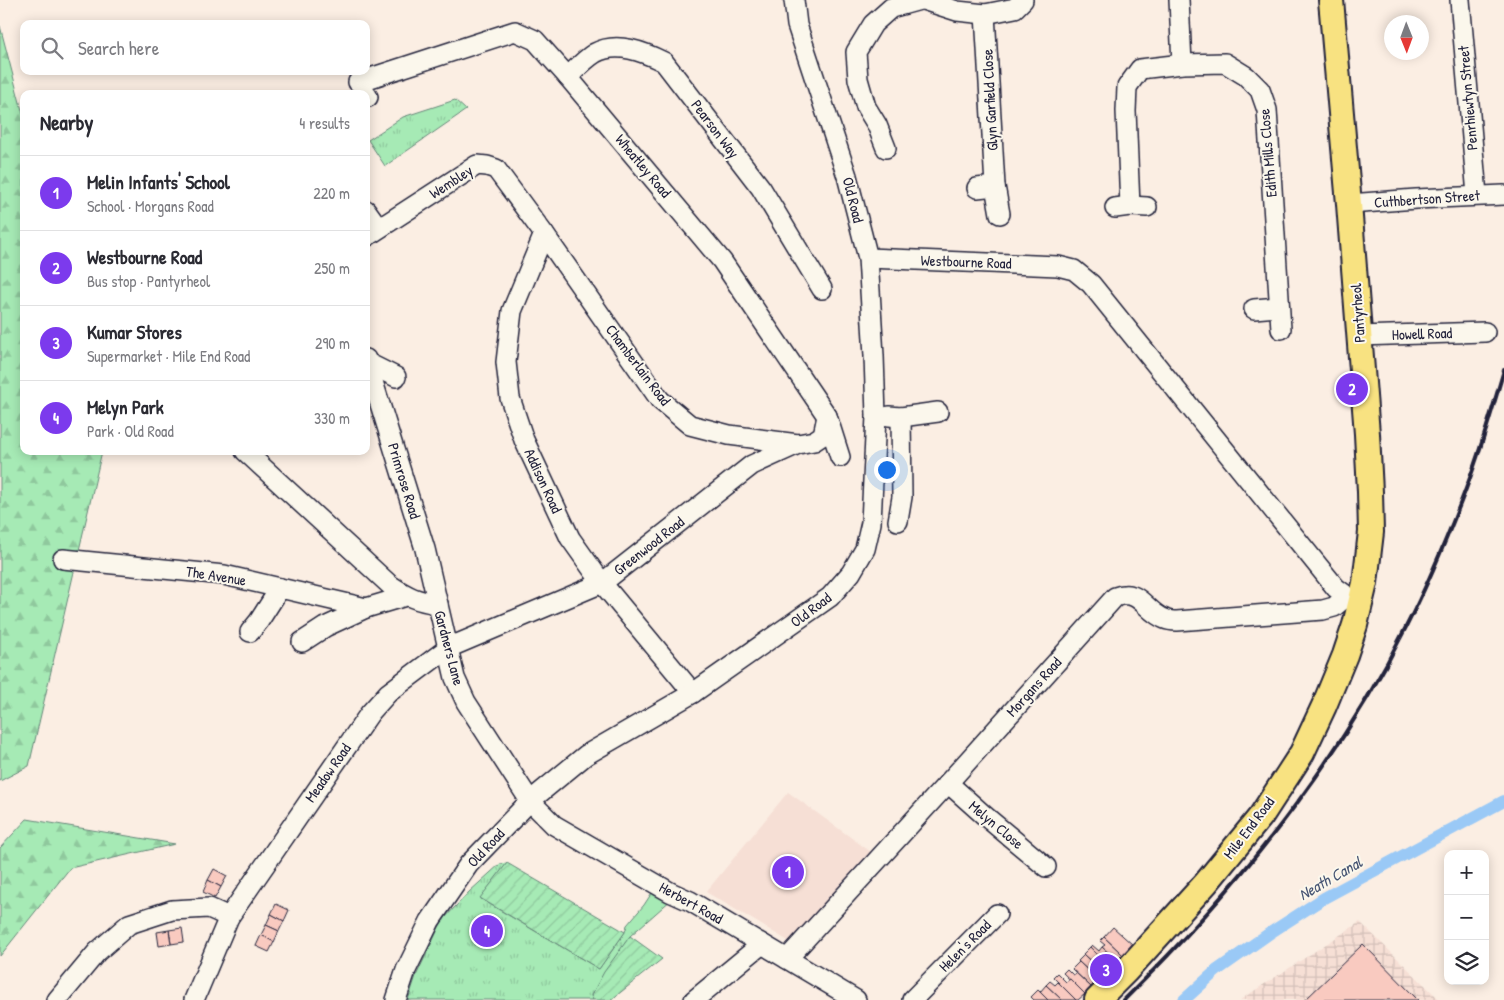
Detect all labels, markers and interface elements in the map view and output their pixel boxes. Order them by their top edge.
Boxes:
north arrow [1384,15,1429,60]
search box [20,20,370,75]
icon: search [38,34,66,62]
text: Search here [78,35,159,61]
street label: Penrhiewtyn Street [1452,44,1483,151]
street label: Glyn Garfield Close [976,49,1003,151]
street label: Pearson Way [686,95,744,162]
text: Nearby [40,108,93,137]
street label: Edith Mills Close [1253,108,1282,198]
text: 4 results [299,112,350,134]
street label: Wheatley Road [611,129,676,202]
street label: Wembley [425,160,477,203]
text: Melin Infants' School [87,169,230,195]
street label: Old Road [838,175,869,225]
text: 1 [53,182,59,204]
text: 220 m [313,182,350,204]
street label: Cuthbertson Street [1373,184,1481,213]
text: School · Morgans Road [87,195,214,217]
text: Westbourne Road [87,244,202,270]
street label: Westbourne Road [920,249,1012,274]
text: 2 [52,257,60,279]
text: 250 m [314,257,350,279]
text: Bus stop · Pantyrheol [87,270,210,292]
street label: Pantyrheol [1345,283,1370,343]
text: Kumar Stores [87,319,182,345]
street label: Chamberlain Road [601,320,676,410]
street label: Howell Road [1391,322,1453,345]
text: 3 [52,332,60,354]
text: 290 m [315,332,350,354]
text: Supermarket · Mile End Road [87,345,250,367]
pin: 2 [1336,370,1368,408]
text: Melyn Park [87,394,164,420]
text: 4 [53,407,59,429]
text: 330 m [314,407,350,429]
text: Park · Old Road [87,420,174,442]
street label: Primrose Road [383,440,426,521]
street label: Addison Road [519,445,568,517]
your location [874,457,900,483]
street label: Greenwood Road [609,511,689,580]
street label: The Avenue [184,560,248,591]
street label: Old Road [786,587,836,632]
street label: Gardners Lane [429,608,470,688]
street label: Morgans Road [1001,652,1066,721]
street label: Meadow Road [300,739,356,806]
street label: Mile End Road [1218,792,1279,863]
street label: Melyn Close [964,796,1028,854]
street label: Old Road [462,823,509,872]
map controls [1444,850,1489,985]
button: + [1444,850,1489,895]
water label: Neath Canal [1294,851,1366,905]
pin: 1 [772,853,804,891]
street label: Herbert Road [656,876,727,929]
button: − [1444,895,1489,940]
pin: 4 [471,912,503,950]
street label: Helen's Road [934,915,996,976]
button: layers [1444,940,1489,985]
pin: 3 [1090,951,1122,989]

